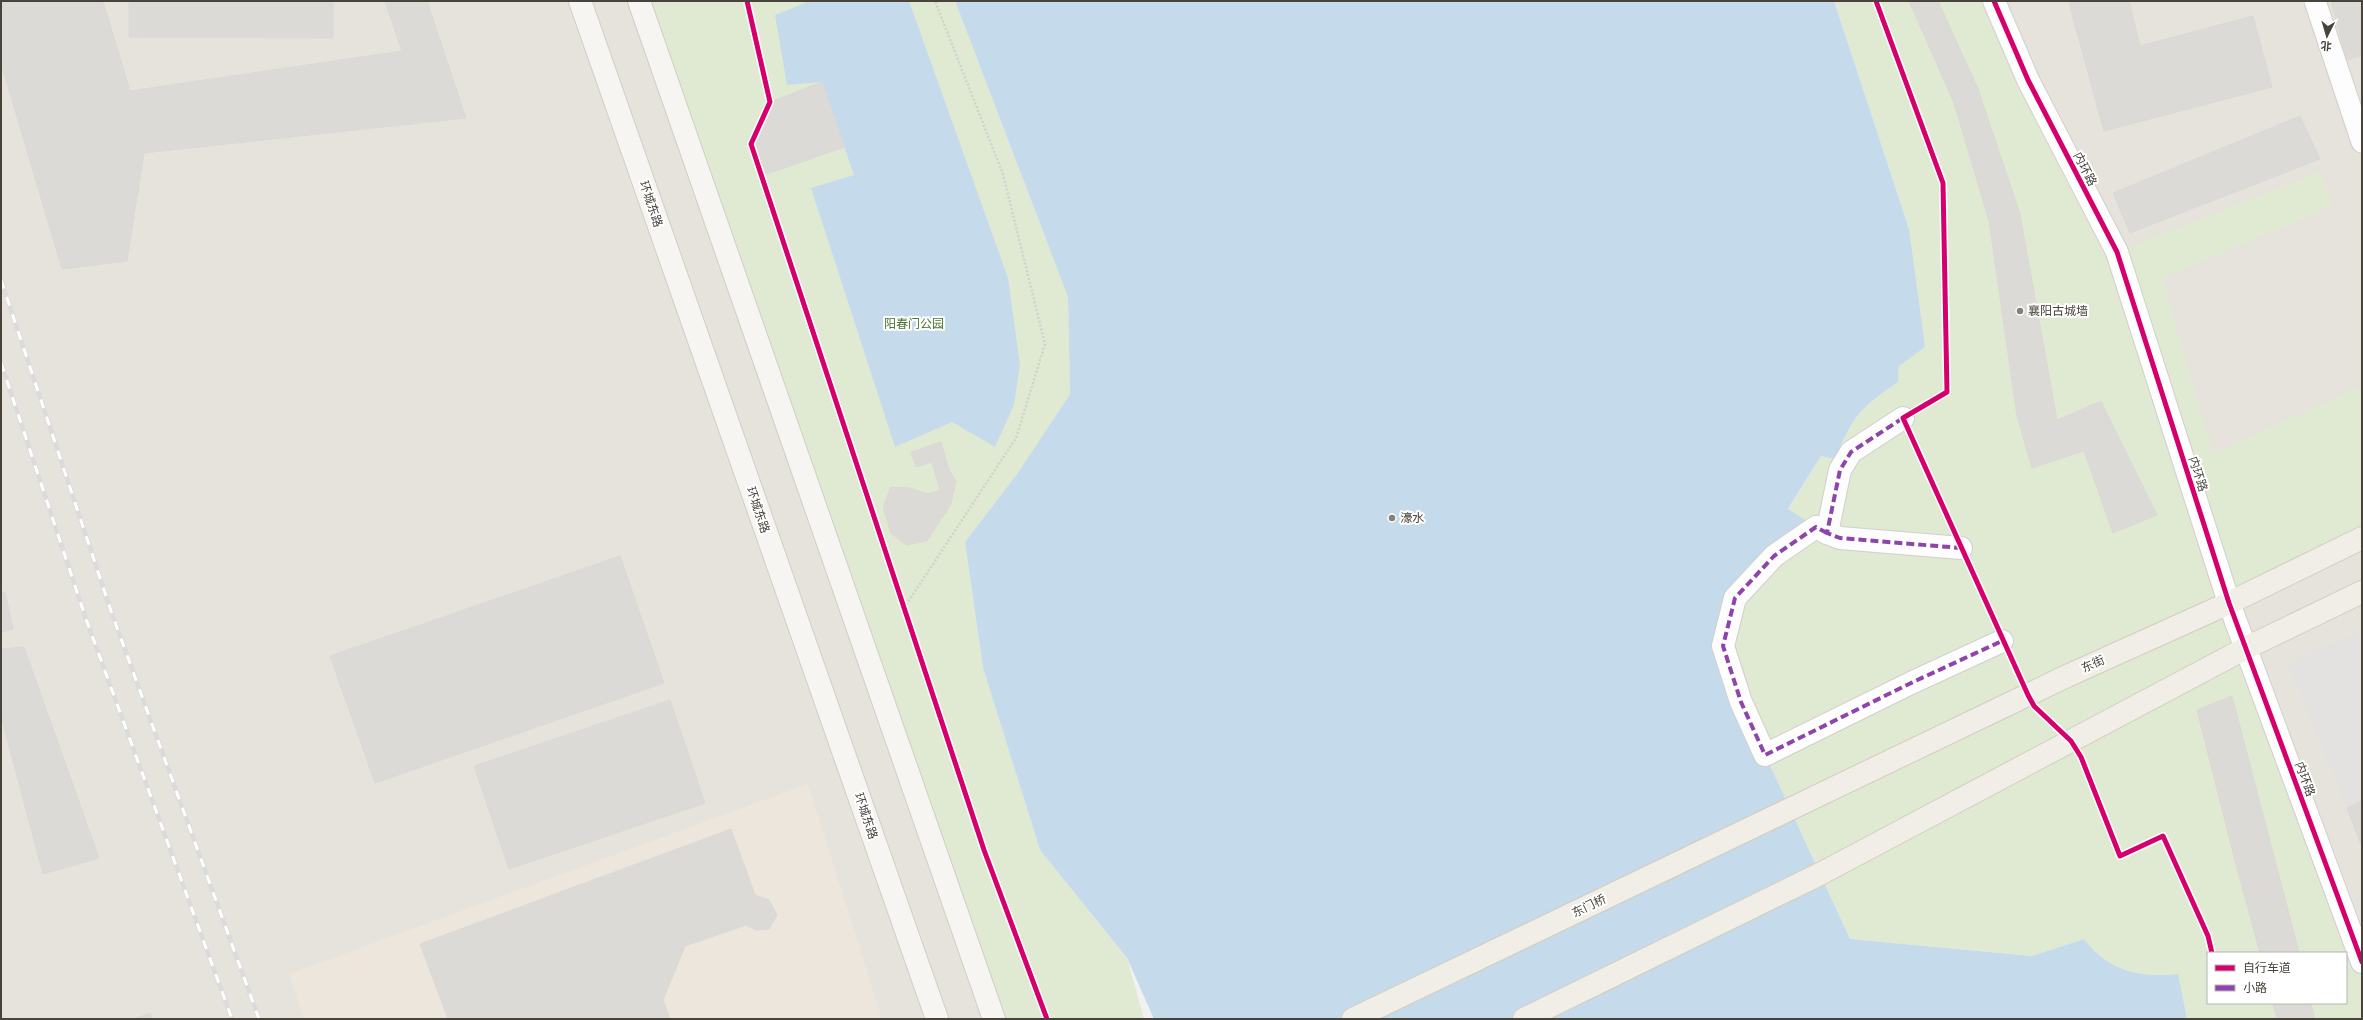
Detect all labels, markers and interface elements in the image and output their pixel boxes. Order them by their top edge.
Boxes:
north arrow [2307,16,2347,56]
text: 北 [2320,40,2332,53]
street label: 内环路 [2071,149,2100,188]
street label: 环城东路 [638,179,666,229]
place label: 襄阳古城墙 [2028,303,2088,317]
marker: 襄阳古城墙 [2015,306,2025,316]
park label: 阳春门公园 [884,316,944,330]
street label: 内环路 [2187,454,2211,493]
street label: 环城东路 [745,485,773,535]
place label: 濠水 [1400,510,1424,524]
marker: 濠水 [1387,513,1397,523]
street label: 东街 [2079,652,2106,675]
street label: 内环路 [2293,759,2319,798]
street label: 环城东路 [853,791,881,841]
street label: 东门桥 [1569,891,1608,919]
legend [2207,952,2347,1004]
text: 自行车道 [2243,960,2291,974]
text: 小路 [2243,980,2267,994]

